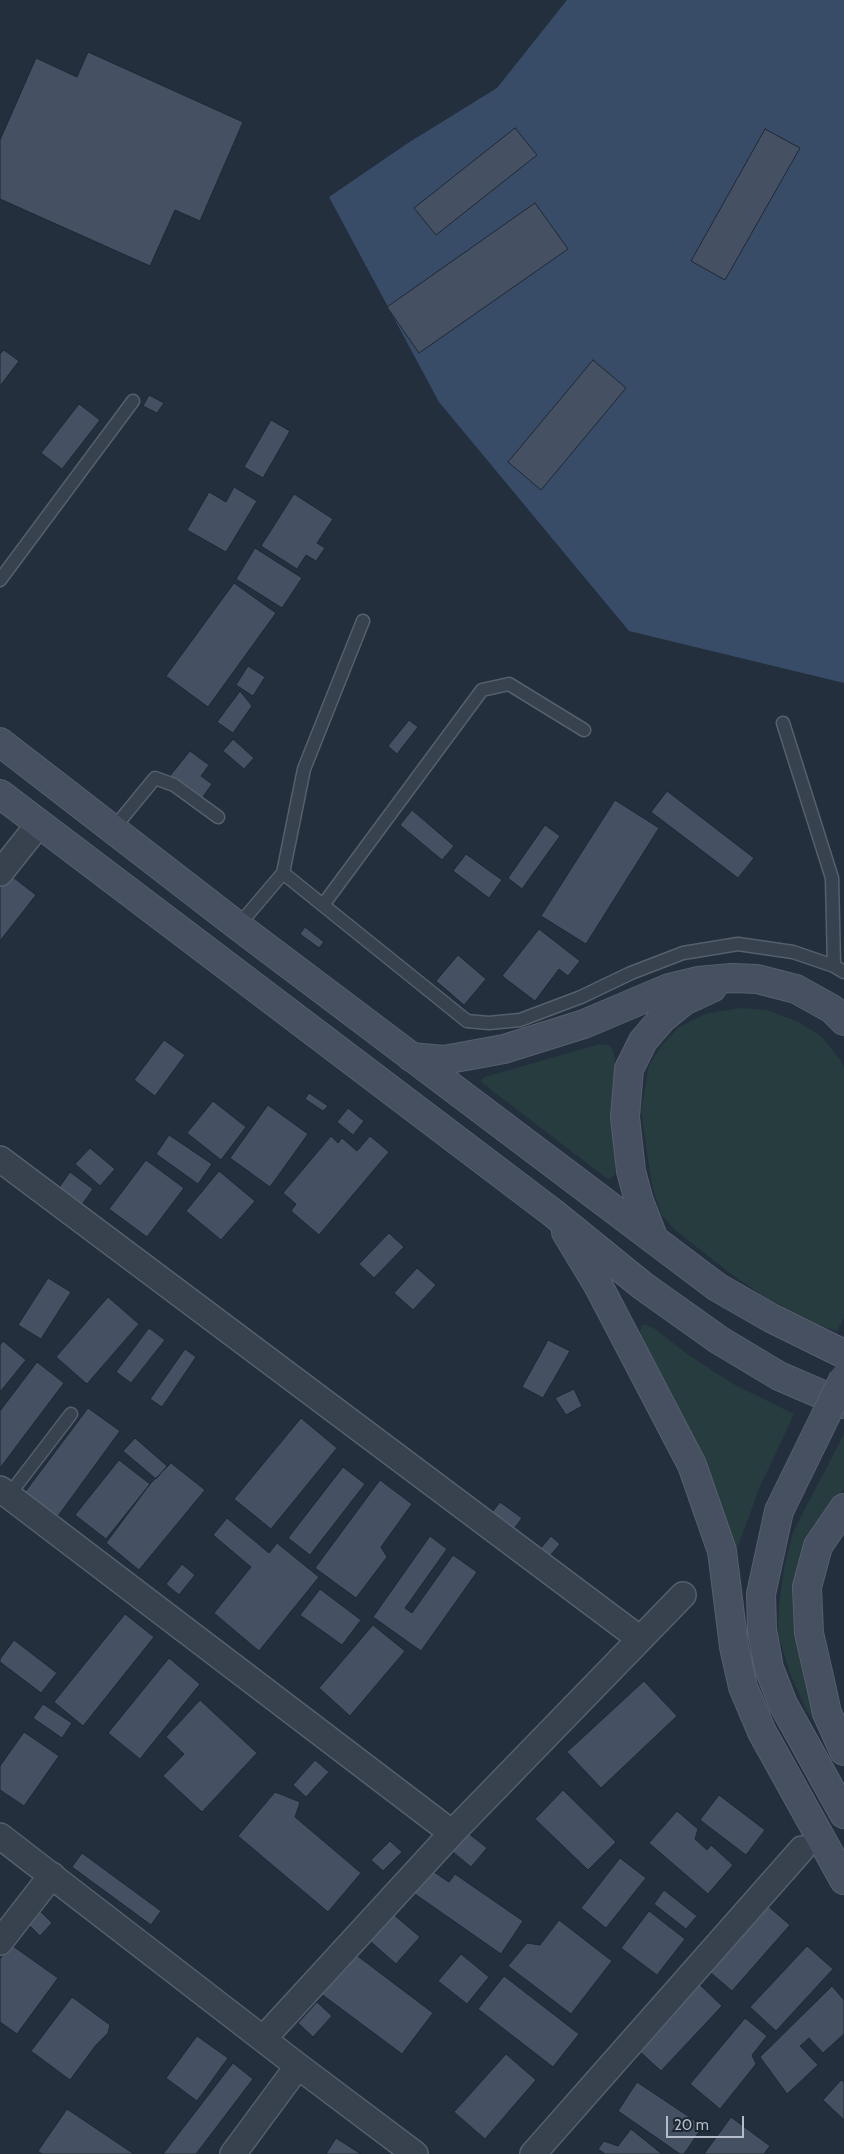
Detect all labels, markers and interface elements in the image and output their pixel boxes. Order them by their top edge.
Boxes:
scale bar [669,2106,746,2138]
text: 20 m [674,2116,709,2134]

